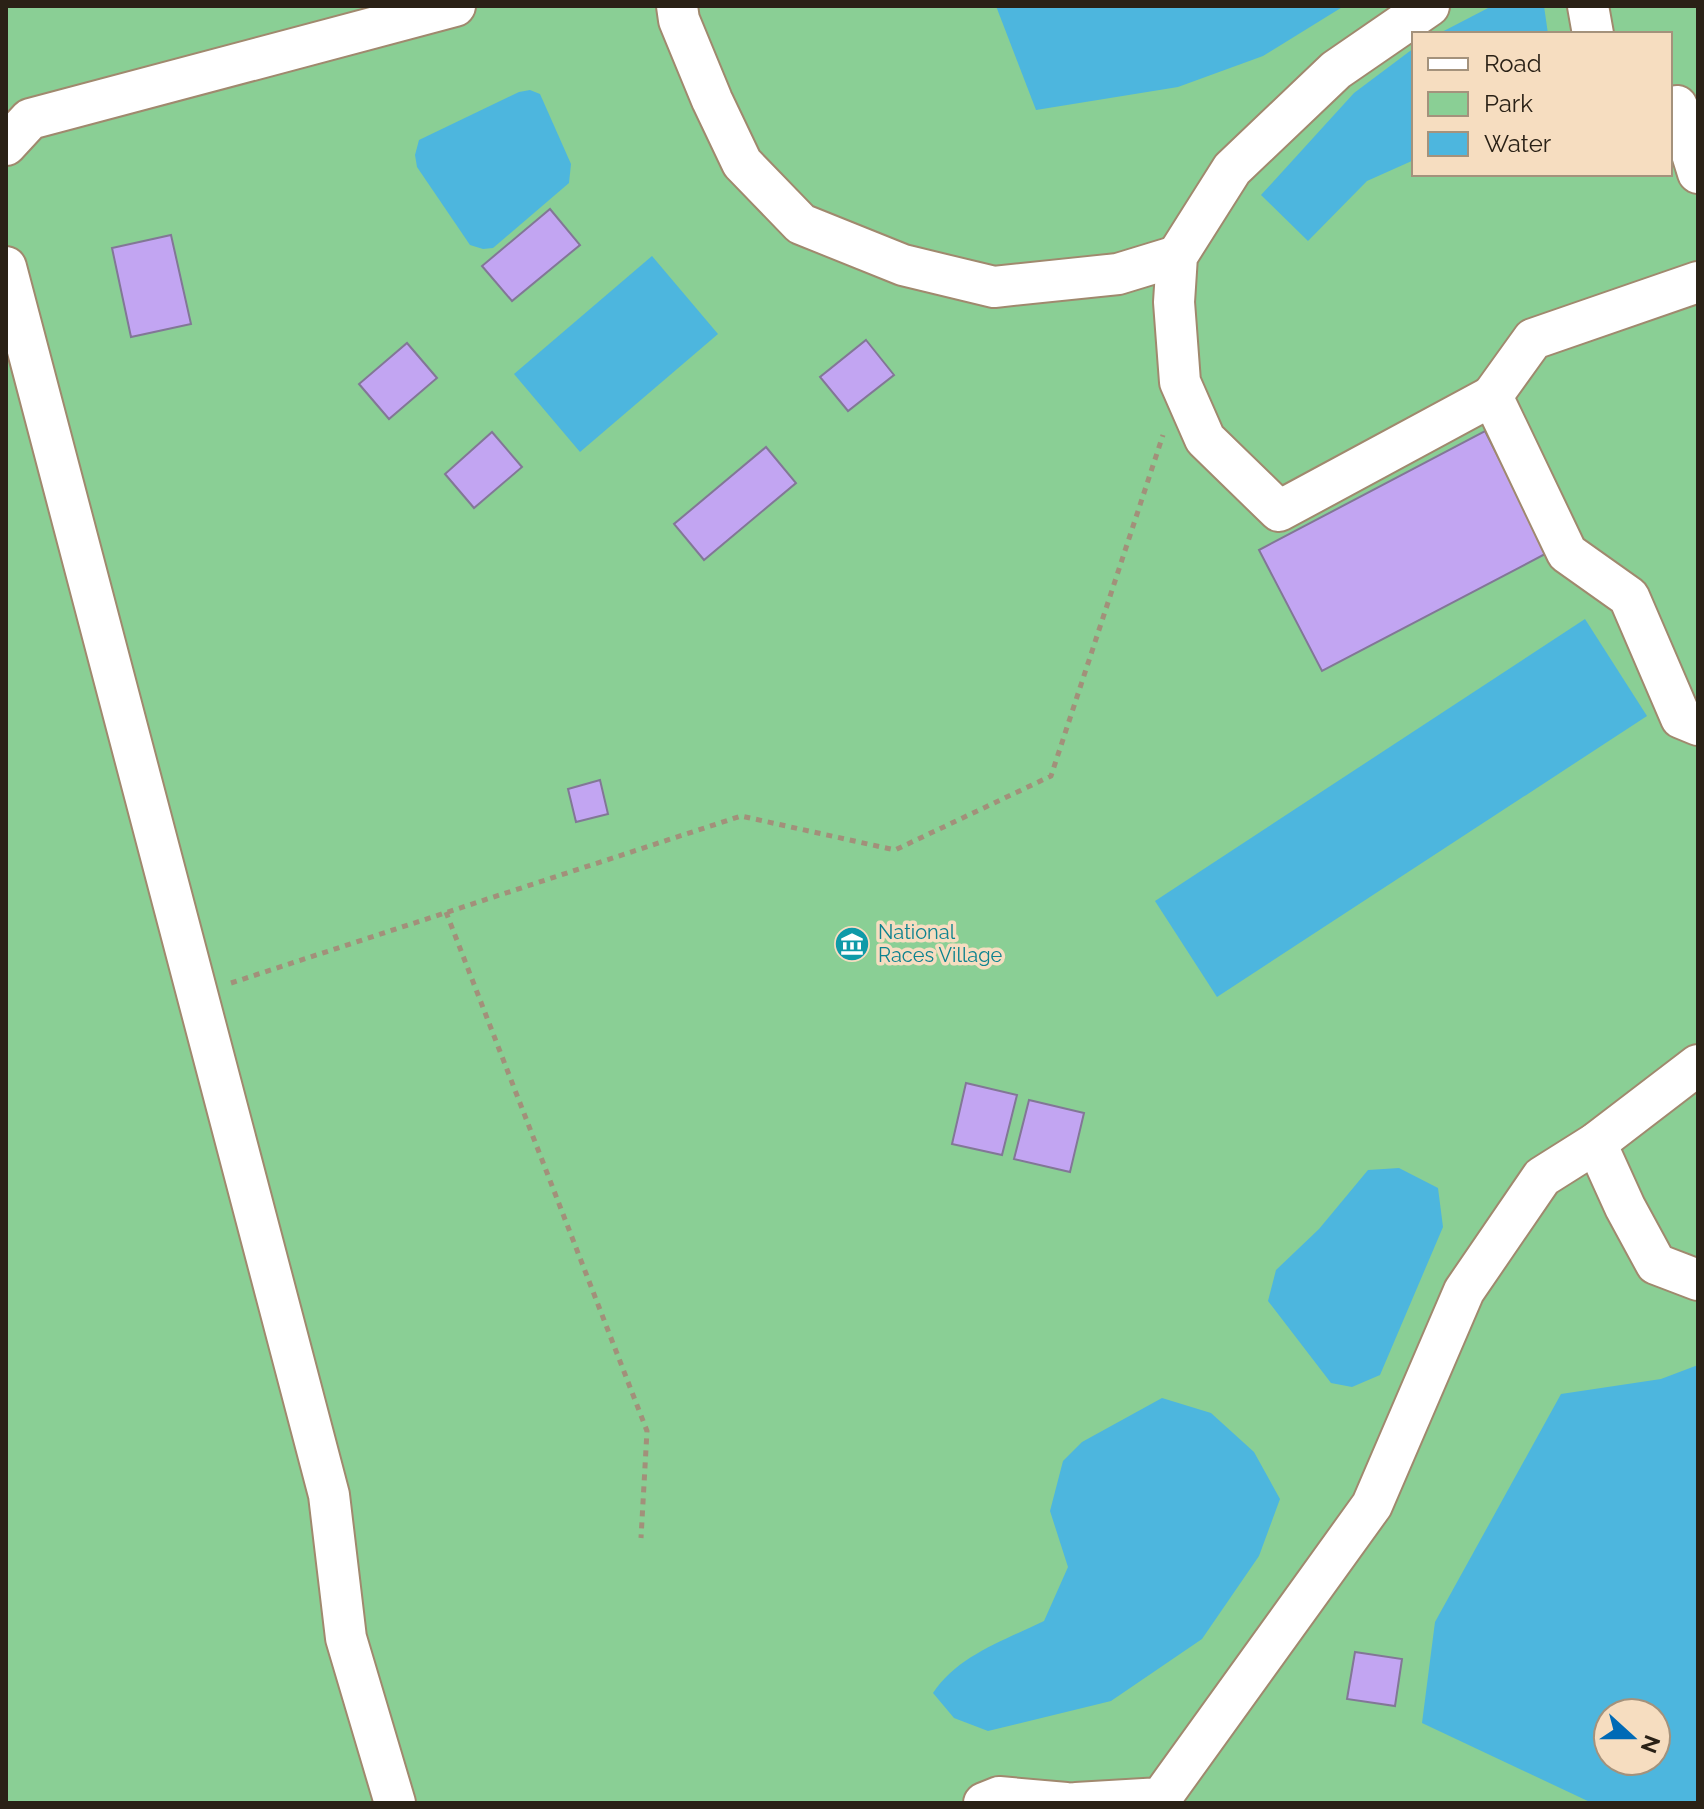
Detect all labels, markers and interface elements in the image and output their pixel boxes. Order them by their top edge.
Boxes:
legend [1412,32,1672,176]
text: Road [1484,49,1542,78]
text: Park [1484,89,1533,118]
text: Water [1484,129,1552,158]
place label: National Races Village [878,920,1003,967]
museum icon: National Races Village [833,925,871,963]
north arrow [1592,1697,1672,1777]
text: N [1636,1732,1666,1757]

